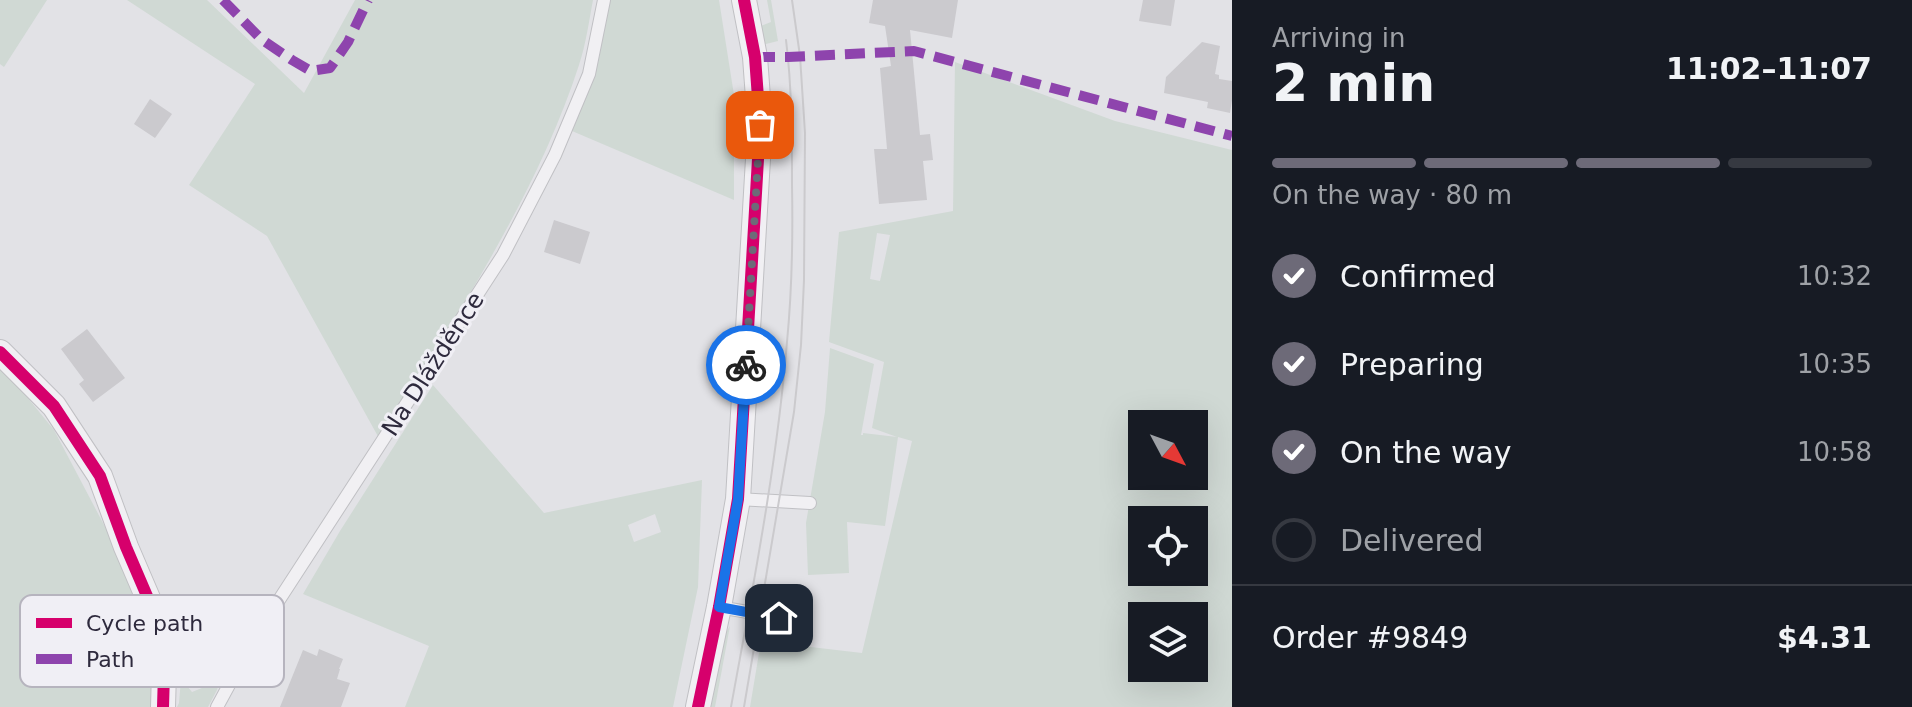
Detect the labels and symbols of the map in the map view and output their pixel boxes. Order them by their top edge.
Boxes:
pin [726,91,794,159]
street label: Na Dlážděnce [376,287,490,441]
courier [706,325,786,405]
north arrow [1128,410,1208,490]
pin [745,584,813,652]
legend [20,595,284,687]
text: Cycle path [86,611,203,636]
text: Path [86,647,134,672]

